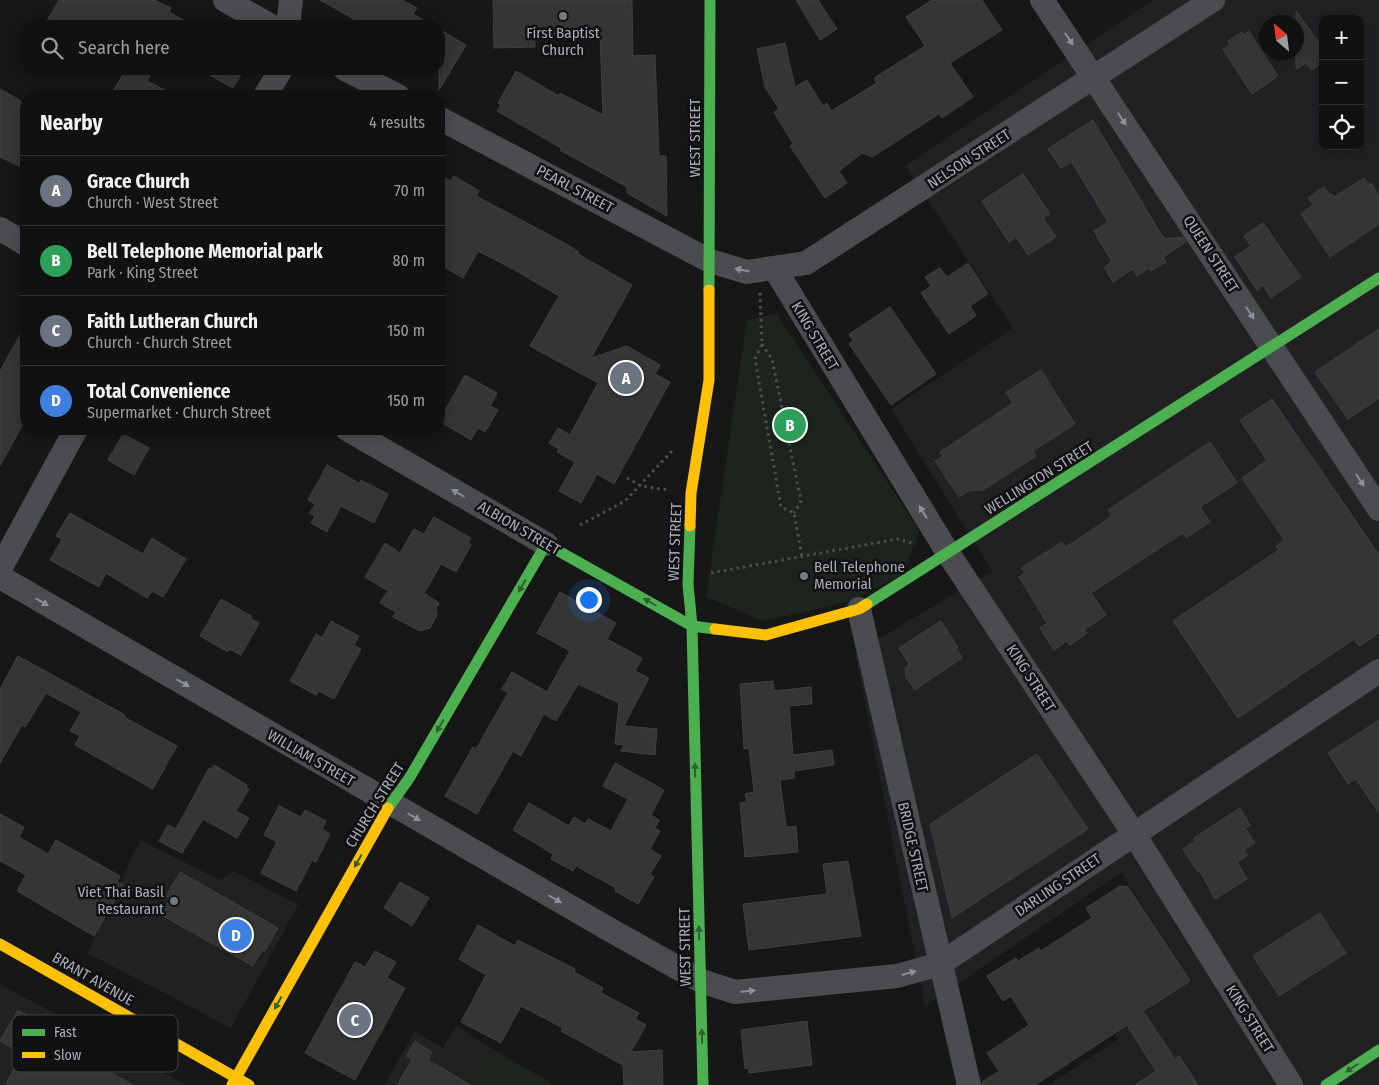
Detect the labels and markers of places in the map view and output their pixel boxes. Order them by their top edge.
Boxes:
marker: First Baptist Church [557,10,569,22]
place label: First Baptist Church [526,24,600,59]
pin: A [610,359,642,397]
pin: B [774,406,806,444]
place label: Bell Telephone Memorial [814,558,905,593]
marker: Bell Telephone Memorial [798,570,810,582]
place label: Viet Thai Basil Restaurant [78,883,164,918]
marker: Viet Thai Basil Restaurant [168,895,180,907]
pin: D [220,916,252,954]
pin: C [339,1001,371,1039]

